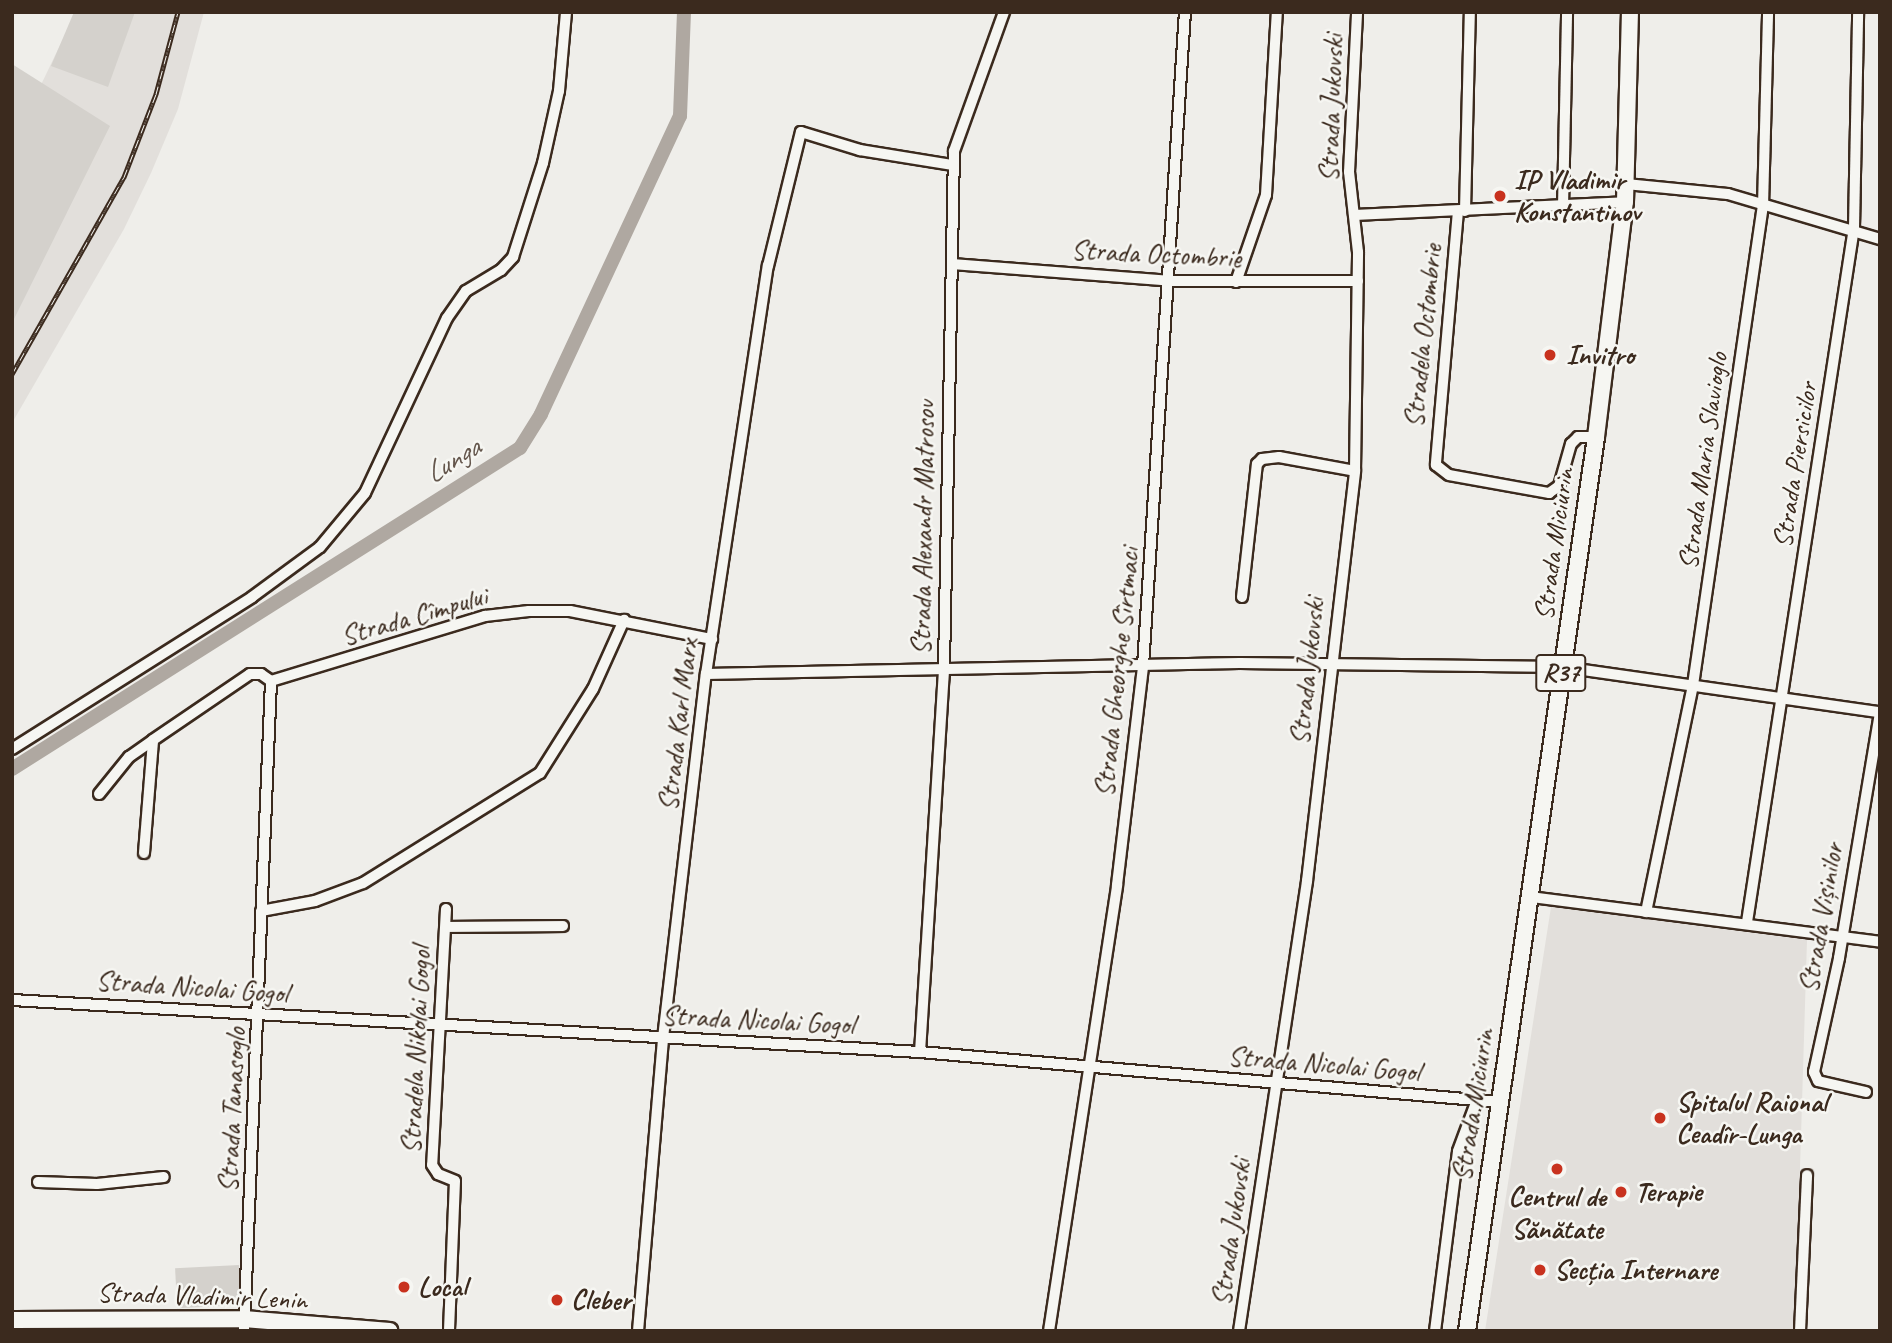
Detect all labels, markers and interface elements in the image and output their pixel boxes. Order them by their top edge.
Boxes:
street label: Strada Jukovski [1312,34,1350,182]
place label: IP Vladimir Konstantinov [1514,163,1640,229]
marker: IP Vladimir Konstantinov [1492,188,1508,204]
street label: Strada Octombrie [1070,233,1242,275]
street label: Stradela Octombrie [1397,243,1449,429]
place label: Invitro [1566,338,1634,372]
marker: Invitro [1540,345,1560,365]
street label: Strada Maria Slavioglo [1671,349,1735,573]
street label: Strada Piersicilor [1765,380,1825,550]
street label: Strada Alexandr Matrosov [904,401,942,655]
water label: Lunga [418,429,486,491]
street label: Strada Miciurin [1527,465,1581,623]
street label: Strada Gheorghe Sîrtmaci [1087,546,1147,798]
street label: Strada Cîmpului [337,579,491,653]
street label: Strada Jukovski [1283,596,1331,746]
street label: Strada Karl Marx [651,637,705,813]
road number: R37 [1535,650,1587,695]
street label: Strada Vișinilor [1791,841,1851,995]
street label: Stradela Nikolai Gogol [394,945,438,1155]
street label: Strada Nicolai Gogol [94,963,290,1011]
street label: Strada Nicolai Gogol [661,998,855,1042]
street label: Strada Miciurin [1444,1026,1502,1184]
street label: Strada Tanasoglo [211,1027,253,1193]
street label: Strada Nicolai Gogol [1226,1039,1422,1089]
place label: Spitalul Raional Ceadîr-Lunga [1676,1085,1827,1151]
marker: Spitalul Raional Ceadîr-Lunga [1650,1108,1670,1128]
street label: Strada Jukovski [1204,1156,1258,1308]
marker: Centrul de Sănătate [1549,1161,1565,1177]
place label: Terapie [1635,1175,1702,1209]
place label: Centrul de Sănătate [1508,1180,1606,1246]
marker: Terapie [1613,1184,1629,1200]
place label: Secția Internare [1554,1253,1716,1287]
marker: Secția Internare [1532,1262,1548,1278]
place label: Local [418,1270,467,1304]
street label: Strada Vladimir Lenin [96,1276,308,1316]
marker: Local [396,1279,412,1295]
place label: Cleber [571,1283,631,1317]
marker: Cleber [549,1292,565,1308]

